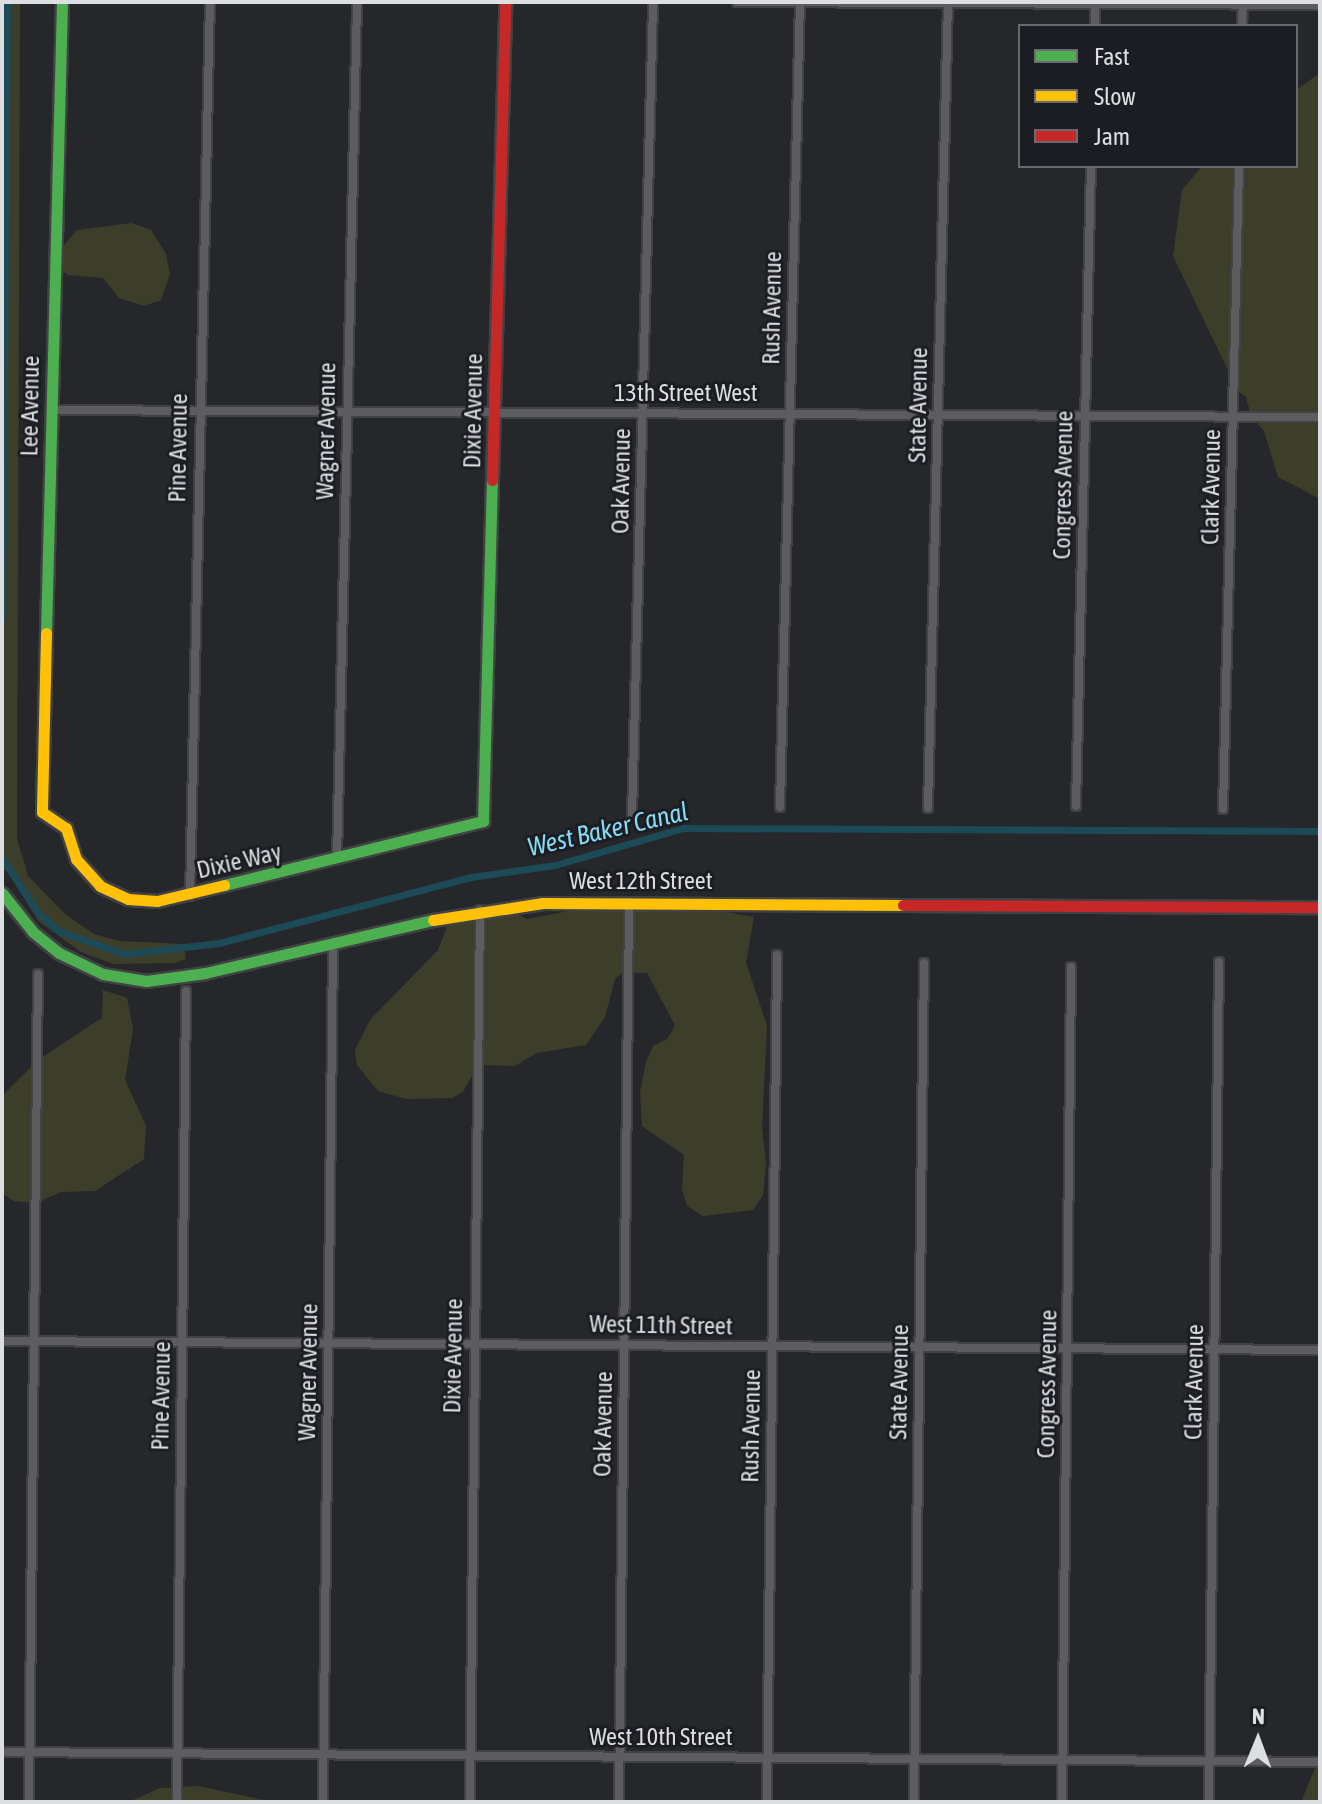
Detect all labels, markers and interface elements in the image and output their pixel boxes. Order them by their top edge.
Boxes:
legend [1018,24,1298,168]
text: Fast [1094,43,1130,70]
text: Slow [1094,83,1136,110]
text: Jam [1094,123,1130,150]
street label: Rush Avenue [757,251,787,365]
street label: State Avenue [903,347,933,463]
street label: Dixie Avenue [458,353,488,469]
street label: Lee Avenue [15,355,45,457]
street label: Wagner Avenue [310,362,342,500]
street label: 13th Street West [614,379,758,407]
street label: Pine Avenue [163,393,193,503]
street label: Congress Avenue [1047,410,1079,560]
street label: Oak Avenue [606,428,636,534]
street label: Clark Avenue [1196,429,1226,545]
water label: West Baker Canal [525,796,691,864]
street label: Dixie Way [194,837,284,885]
street label: West 12th Street [569,867,713,895]
street label: Dixie Avenue [438,1298,468,1414]
street label: Wagner Avenue [292,1303,324,1441]
street label: West 11th Street [589,1309,733,1341]
street label: Congress Avenue [1031,1309,1063,1459]
street label: State Avenue [884,1324,914,1440]
street label: Clark Avenue [1179,1324,1209,1440]
street label: Pine Avenue [146,1341,176,1451]
street label: Rush Avenue [736,1369,766,1483]
street label: Oak Avenue [588,1371,618,1477]
north arrow [1218,1700,1298,1780]
text: N [1252,1703,1265,1729]
street label: West 10th Street [589,1723,733,1751]

